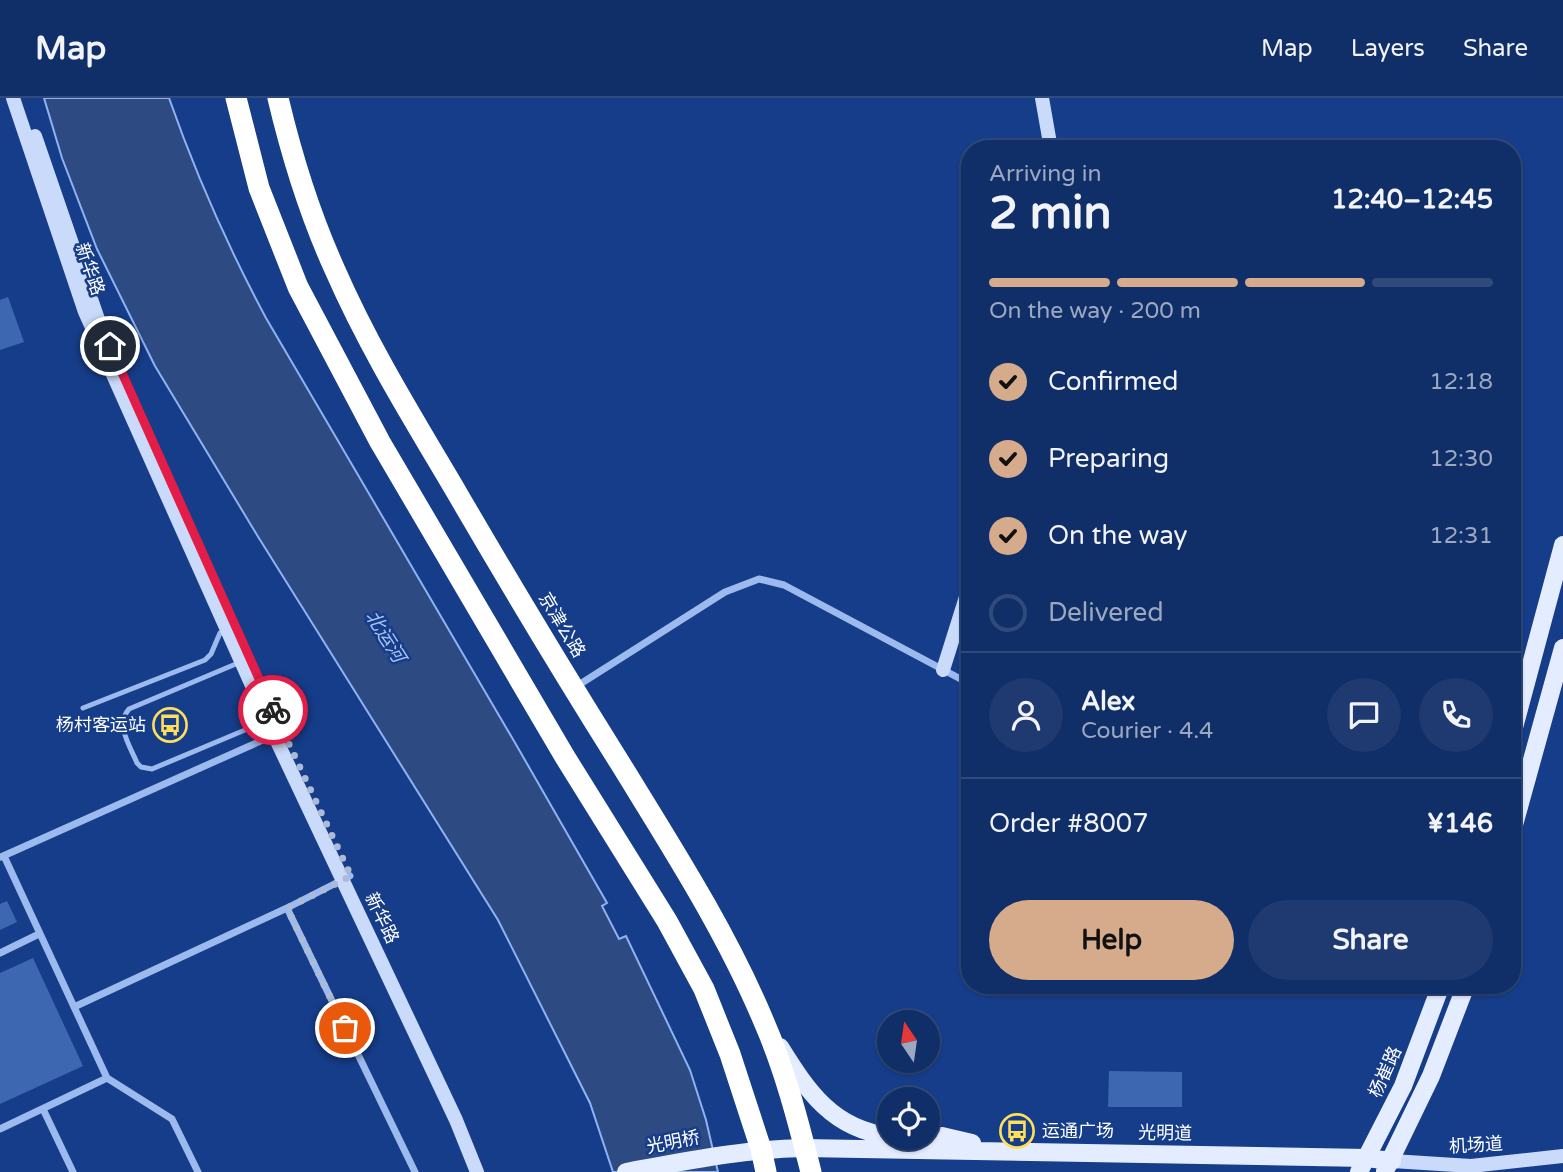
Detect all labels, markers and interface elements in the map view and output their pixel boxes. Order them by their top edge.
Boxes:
text: Map [35,29,106,68]
text: Map [1261,34,1313,63]
text: Layers [1351,34,1425,63]
text: Share [1463,34,1528,63]
text: Arriving in [989,160,1102,188]
text: 12:40–12:45 [1331,184,1493,215]
text: 2 min [989,186,1112,241]
street label: 新华路 [71,240,109,298]
text: On the way · 200 m [989,297,1201,325]
pin [80,316,140,376]
icon: home [91,327,129,365]
icon: check [989,363,1027,401]
text: Confirmed [1048,366,1178,397]
text: 12:18 [1429,368,1493,396]
icon: check [989,440,1027,478]
text: Preparing [1048,443,1169,474]
text: 12:30 [1429,445,1493,473]
icon: check [989,517,1027,555]
text: On the way [1048,520,1188,551]
text: 12:31 [1429,522,1493,550]
street label: 京津公路 [534,588,590,662]
text: Delivered [1048,597,1164,628]
water label: 北运河 [361,607,412,670]
courier [238,675,308,745]
button: person [989,678,1063,752]
button: chat [1327,678,1401,752]
button: phone [1419,678,1493,752]
text: Alex [1081,686,1135,717]
icon: bike [254,691,292,729]
bus stop icon: 杨村客运站 [151,706,189,744]
place label: 杨村客运站 [56,714,146,736]
text: Courier · 4.4 [1081,717,1213,745]
text: Order #8007 [989,808,1149,839]
text: ¥146 [1427,808,1493,839]
street label: 新华路 [360,889,404,947]
button: Help [989,900,1234,980]
button: Share [1248,900,1493,980]
pin [315,998,375,1058]
icon: bag [326,1009,364,1047]
north arrow [877,1010,940,1073]
map controls [877,1010,940,1150]
street label: 杨崔路 [1364,1043,1406,1101]
button: locate [877,1087,940,1150]
bus stop icon: 运通广场 [998,1112,1036,1150]
place label: 运通广场 [1042,1120,1114,1142]
street label: 光明道 [1138,1122,1192,1144]
street label: 光明桥 [644,1126,702,1158]
street label: 机场道 [1448,1133,1504,1157]

